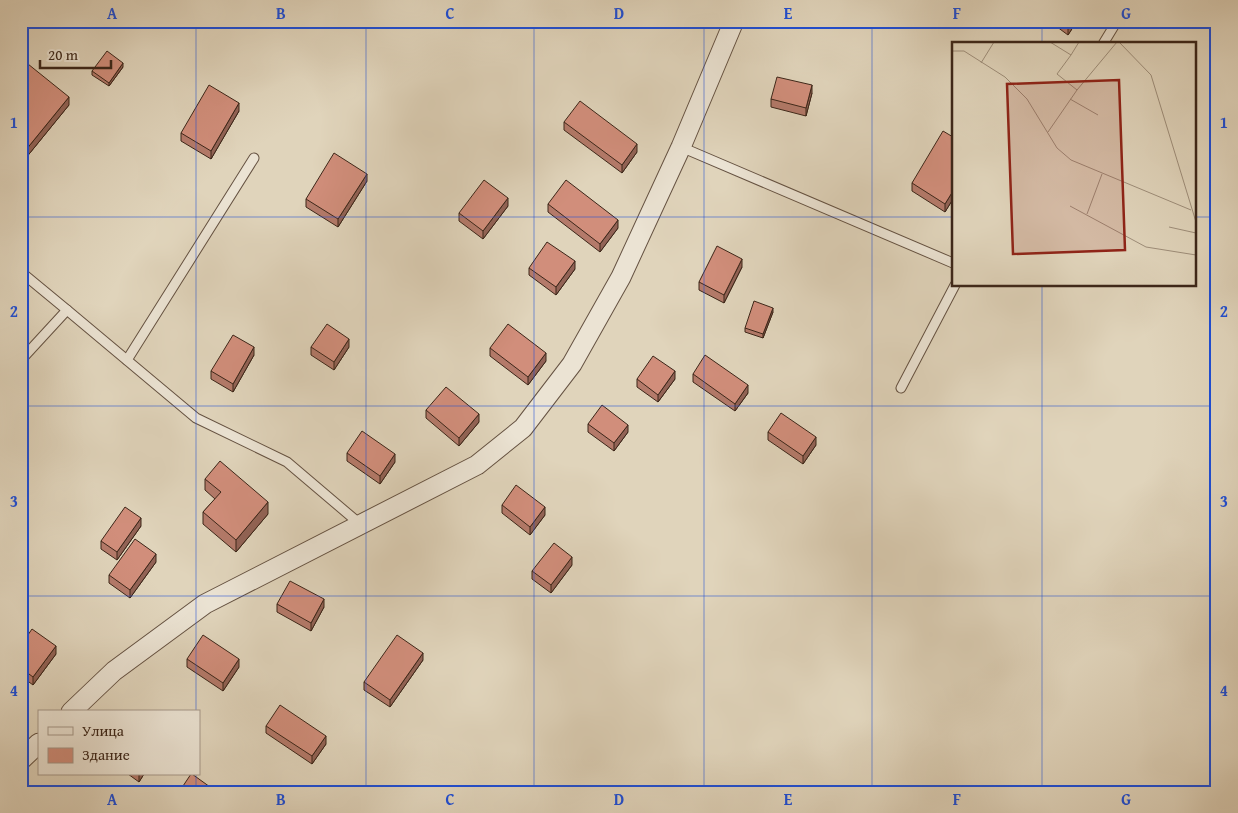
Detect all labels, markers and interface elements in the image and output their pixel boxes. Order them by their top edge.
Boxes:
text: A [107,1,118,25]
text: B [276,1,286,25]
text: C [445,1,455,25]
text: D [614,1,624,25]
text: E [784,1,793,25]
text: F [953,1,961,25]
text: G [1121,1,1131,25]
scale bar [40,38,111,70]
inset map [952,42,1196,286]
text: 20 m [48,44,79,65]
text: 1 [10,110,18,134]
text: 1 [1220,110,1228,134]
text: 2 [10,299,18,323]
text: 2 [1220,299,1228,323]
text: 3 [10,489,18,513]
text: 3 [1220,489,1228,513]
text: 4 [10,678,18,702]
text: 4 [1220,678,1228,702]
legend [38,710,200,776]
text: Улица [82,720,125,741]
text: Здание [82,744,130,765]
text: A [107,787,118,811]
text: B [276,787,286,811]
text: C [445,787,455,811]
text: D [614,787,624,811]
text: E [784,787,793,811]
text: F [953,787,961,811]
text: G [1121,787,1131,811]

